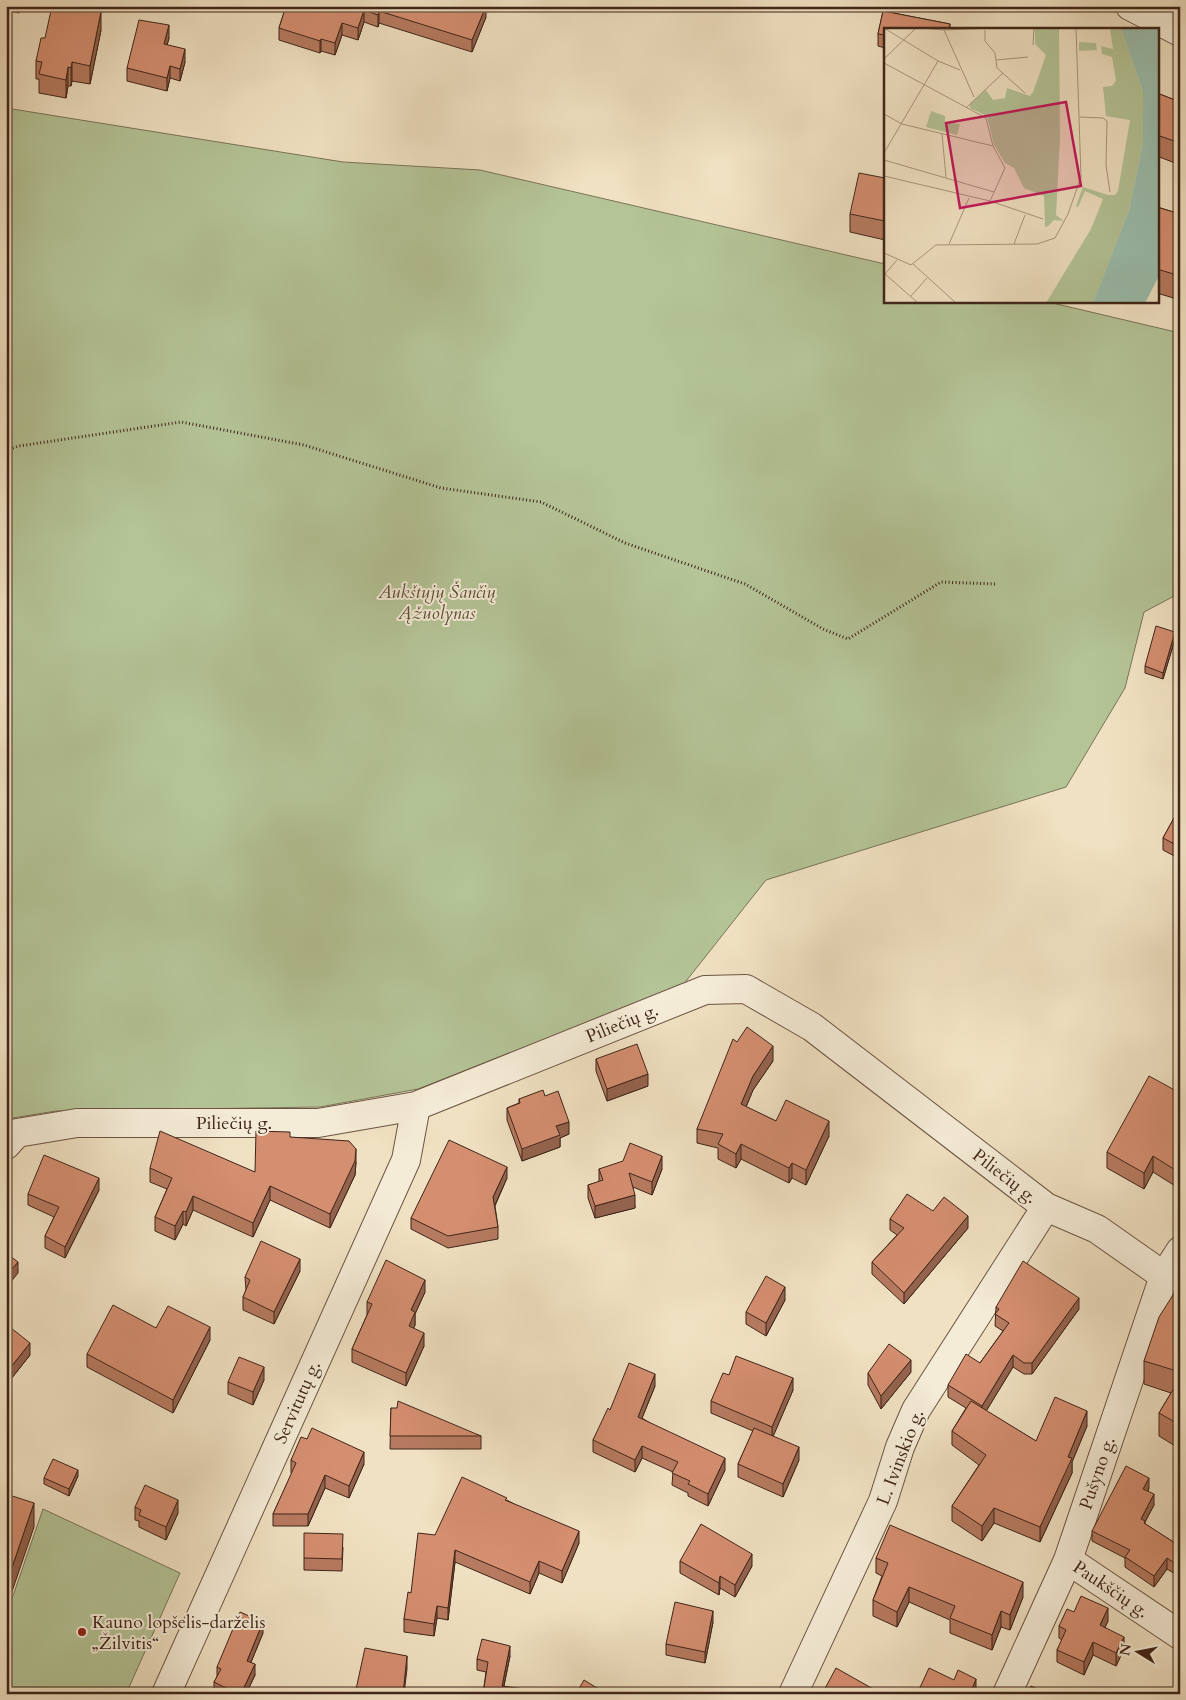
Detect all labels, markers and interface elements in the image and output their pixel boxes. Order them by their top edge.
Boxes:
inset map [884,28,1158,302]
park label: Aukštųjų Šančių Ąžuolynas [378,580,496,626]
street label: Piliečių g. [582,998,662,1049]
street label: Piliečių g. [196,1111,272,1136]
street label: Piliečių g. [967,1143,1042,1210]
street label: Servitutų g. [268,1357,327,1448]
street label: L. Ivinskio g. [871,1406,930,1509]
street label: Pušyno g. [1073,1433,1122,1513]
street label: Paukščių g. [1068,1555,1154,1624]
place label: Kauno lopšelis-darželis „Žilvitis“ [92,1610,265,1656]
marker: Kauno lopšelis-darželis „Žilvitis“ [76,1626,88,1638]
north arrow [1114,1628,1164,1678]
text: N [1115,1642,1136,1657]

